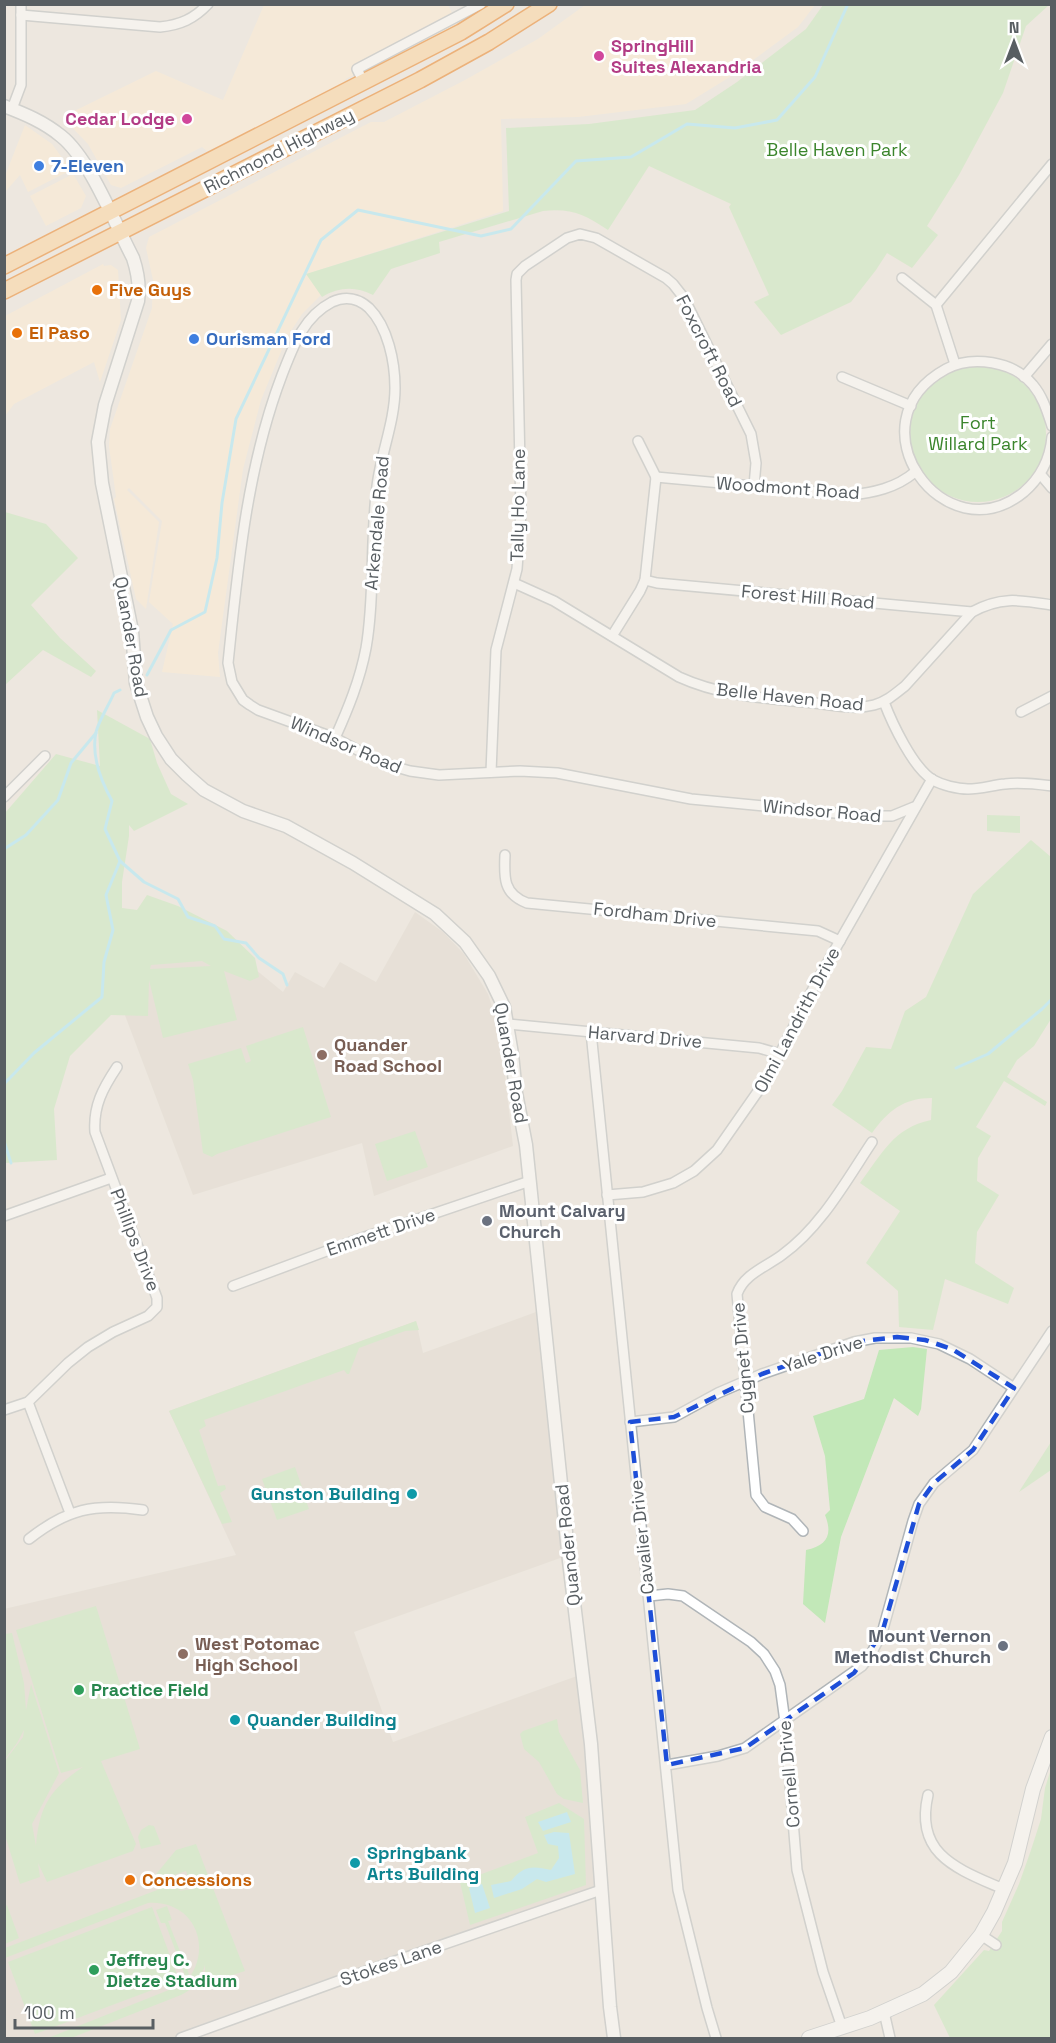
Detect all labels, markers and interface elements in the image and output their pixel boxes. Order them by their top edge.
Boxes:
north arrow [984,12,1044,72]
text: N [1009,17,1019,38]
place label: SpringHill Suites Alexandria [611,34,762,78]
marker: SpringHill Suites Alexandria [592,49,606,63]
street label: Richmond Highway [200,103,358,198]
place label: Cedar Lodge [65,107,175,130]
marker: Cedar Lodge [180,112,194,126]
park label: Belle Haven Park [766,138,908,161]
place label: 7-Eleven [51,154,124,177]
marker: 7-Eleven [32,159,46,173]
place label: Five Guys [109,278,192,301]
marker: Five Guys [90,283,104,297]
street label: Foxcroft Road [671,291,748,411]
place label: El Paso [29,321,90,344]
marker: El Paso [10,326,24,340]
place label: Ourisman Ford [206,327,331,350]
marker: Ourisman Ford [187,332,201,346]
park label: Fort Willard Park [928,411,1028,455]
street label: Tally Ho Lane [505,448,530,562]
street label: Arkendale Road [359,455,394,591]
street label: Woodmont Road [715,471,861,504]
street label: Quander Road [110,575,153,699]
street label: Forest Hill Road [740,579,876,614]
street label: Belle Haven Road [715,677,865,716]
street label: Windsor Road [287,711,405,778]
street label: Windsor Road [762,794,882,827]
street label: Fordham Drive [592,897,718,932]
street label: Olmi Landrith Drive [748,943,845,1097]
street label: Quander Road [490,1001,533,1125]
street label: Harvard Drive [587,1020,703,1053]
place label: Quander Road School [334,1033,442,1077]
marker: Quander Road School [315,1048,329,1062]
street label: Phillips Drive [105,1185,166,1295]
place label: Mount Calvary Church [499,1199,626,1243]
street label: Emmett Drive [323,1202,438,1261]
marker: Mount Calvary Church [480,1214,494,1228]
street label: Cygnet Drive [726,1302,759,1415]
street label: Yale Drive [780,1330,866,1377]
street label: Cavalier Drive [624,1479,659,1596]
place label: Gunston Building [251,1482,400,1505]
street label: Quander Road [550,1483,585,1607]
marker: Gunston Building [405,1487,419,1501]
place label: Mount Vernon Methodist Church [834,1624,991,1668]
place label: West Potomac High School [195,1632,320,1676]
marker: Mount Vernon Methodist Church [996,1639,1010,1653]
marker: West Potomac High School [176,1647,190,1661]
place label: Practice Field [91,1678,209,1701]
marker: Practice Field [72,1683,86,1697]
place label: Quander Building [247,1708,397,1731]
marker: Quander Building [228,1713,242,1727]
street label: Cornell Drive [772,1719,805,1829]
place label: Springbank Arts Building [367,1841,479,1885]
marker: Springbank Arts Building [348,1856,362,1870]
place label: Concessions [142,1868,252,1891]
marker: Concessions [123,1873,137,1887]
street label: Stokes Lane [337,1934,445,1991]
place label: Jeffrey C. Dietze Stadium [106,1948,237,1992]
marker: Jeffrey C. Dietze Stadium [87,1963,101,1977]
scale bar [15,1992,153,2030]
text: 100 m [24,2001,75,2024]

